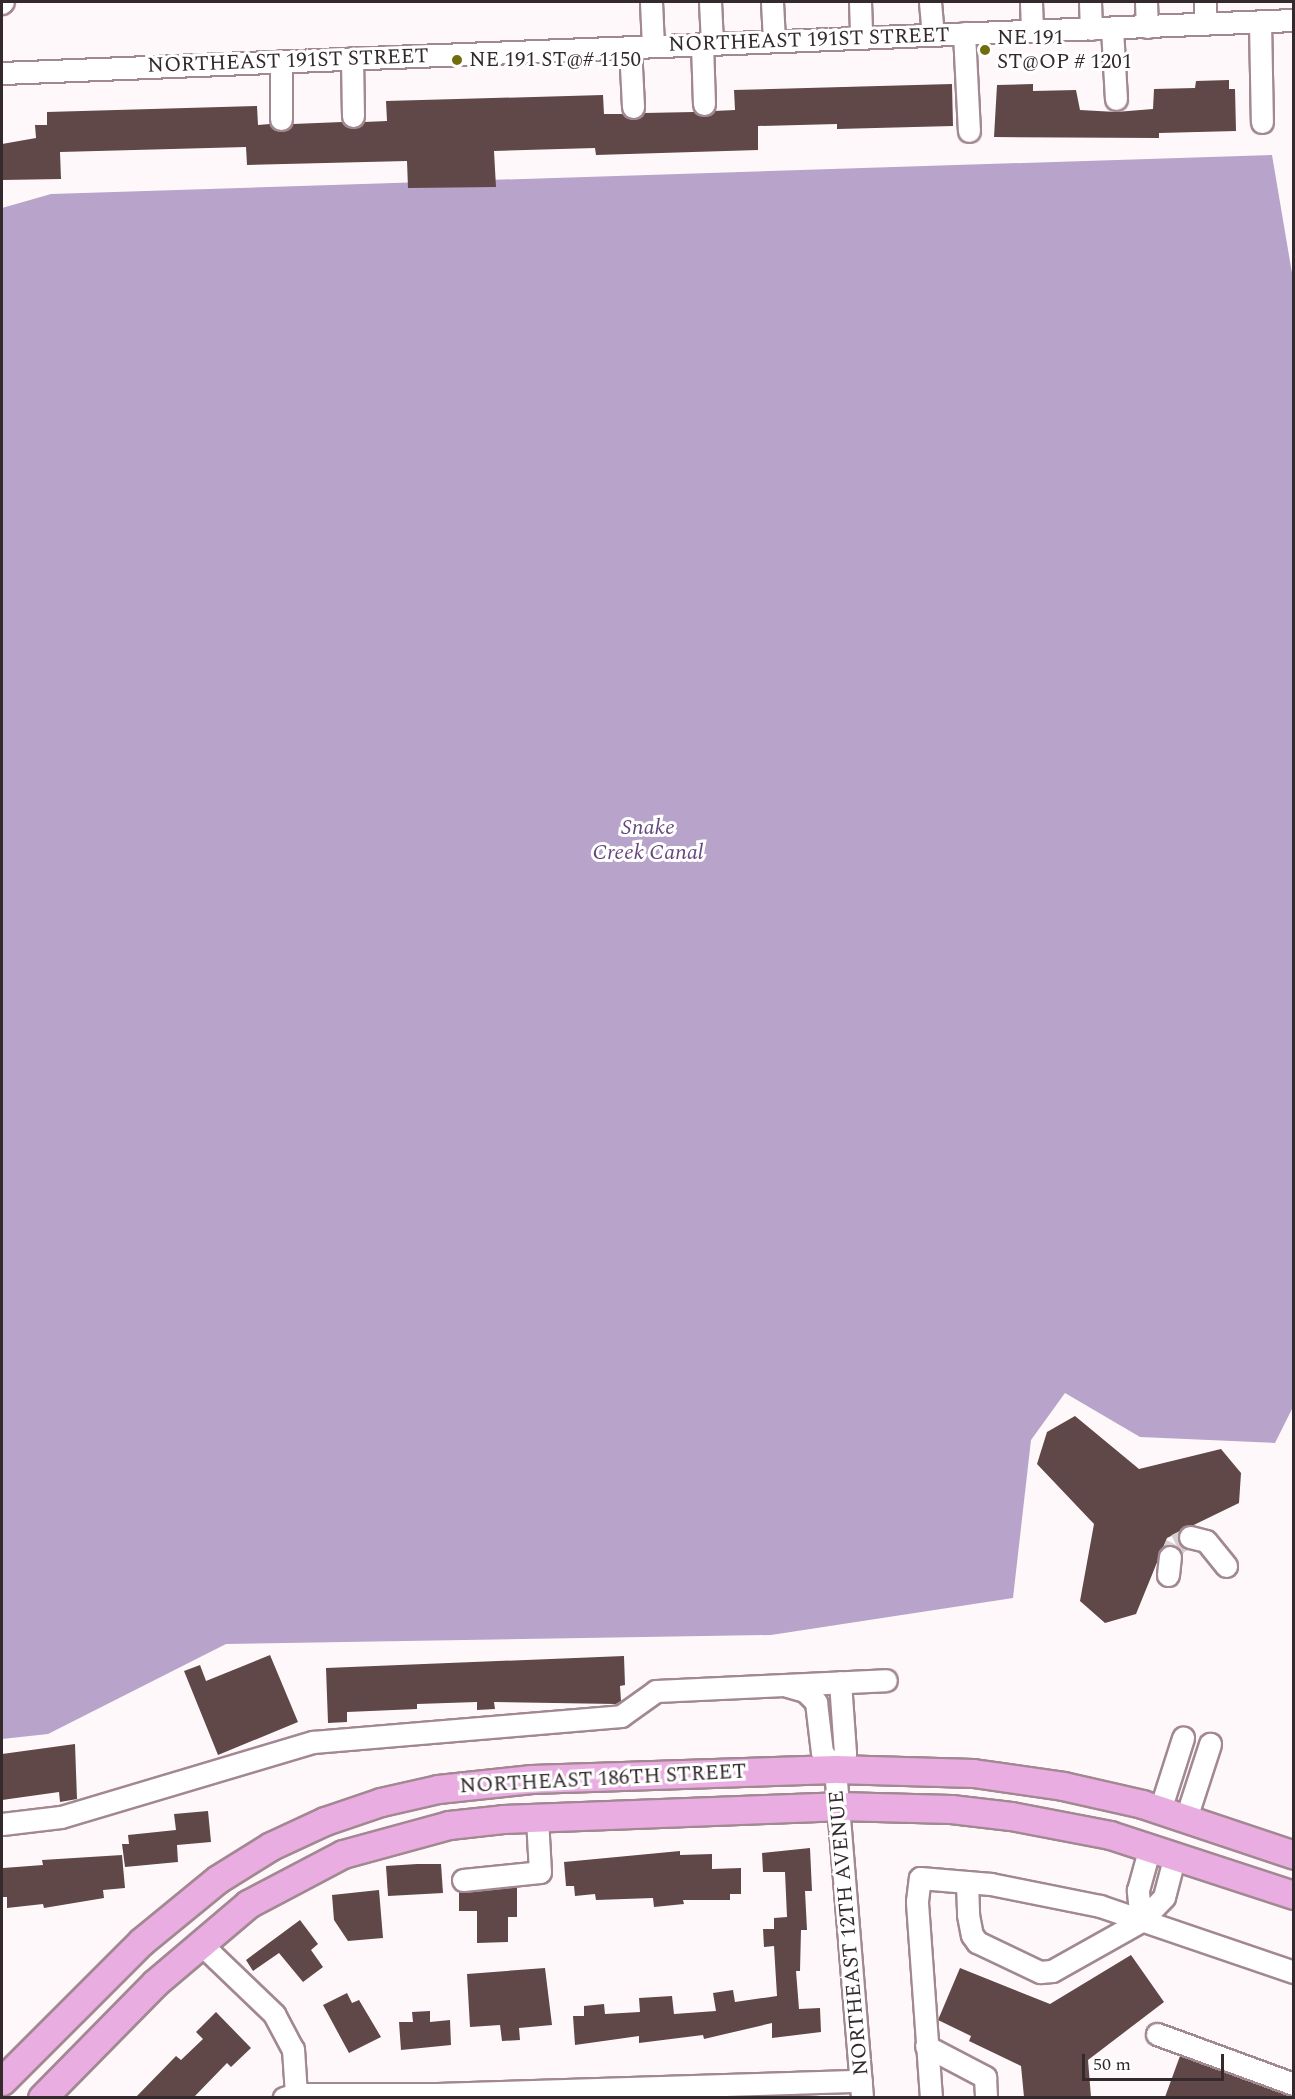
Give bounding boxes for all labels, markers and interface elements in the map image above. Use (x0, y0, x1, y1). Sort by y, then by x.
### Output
street label: NORTHEAST 191ST STREET (668, 22, 950, 58)
place label: NE 191 ST@OP # 1201 (997, 25, 1132, 75)
street label: NORTHEAST 191ST STREET (147, 43, 429, 79)
marker: NE 191 ST@OP # 1201 (978, 43, 992, 57)
place label: NE 191 ST@# 1150 (469, 47, 641, 73)
marker: NE 191 ST@# 1150 (450, 53, 464, 67)
water label: Snake Creek Canal (592, 814, 704, 866)
street label: NORTHEAST 186TH STREET (459, 1759, 747, 1799)
street label: NORTHEAST 12TH AVENUE (824, 1789, 874, 2077)
scale bar (1085, 2042, 1228, 2080)
text: 50 m (1093, 2051, 1131, 2078)

